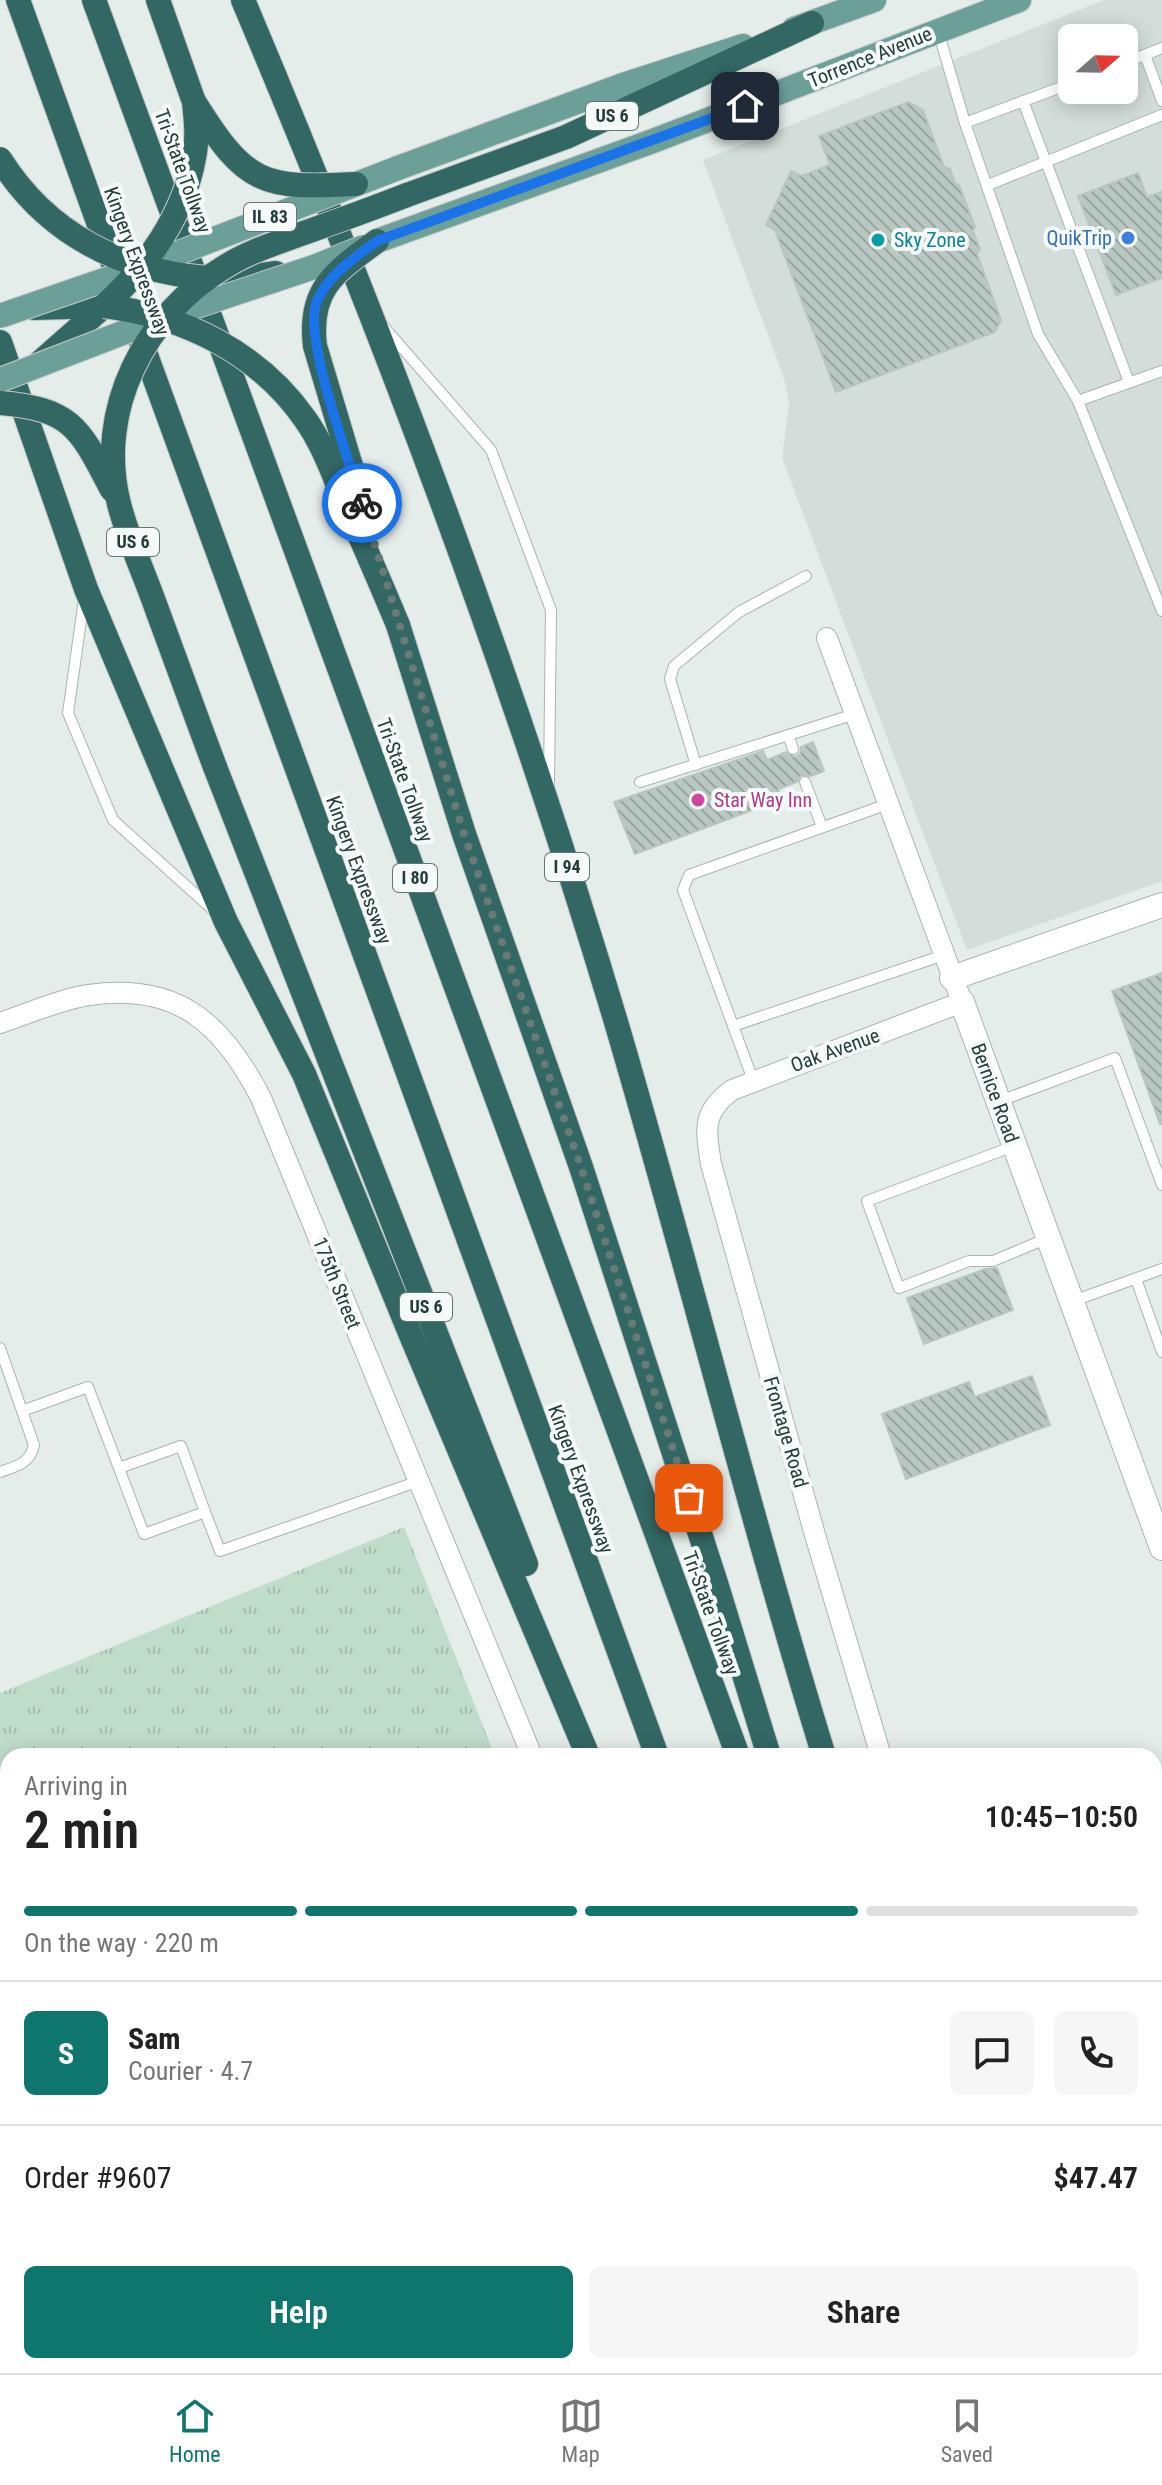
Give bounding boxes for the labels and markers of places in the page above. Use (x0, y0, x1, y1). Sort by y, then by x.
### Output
pin (711, 72, 779, 140)
place label: QuikTrip (1046, 226, 1112, 250)
place label: Sky Zone (894, 228, 966, 252)
marker: QuikTrip (1119, 229, 1137, 247)
marker: Sky Zone (869, 231, 887, 249)
place label: Star Way Inn (714, 788, 812, 812)
marker: Star Way Inn (689, 791, 707, 809)
pin (655, 1464, 723, 1532)

